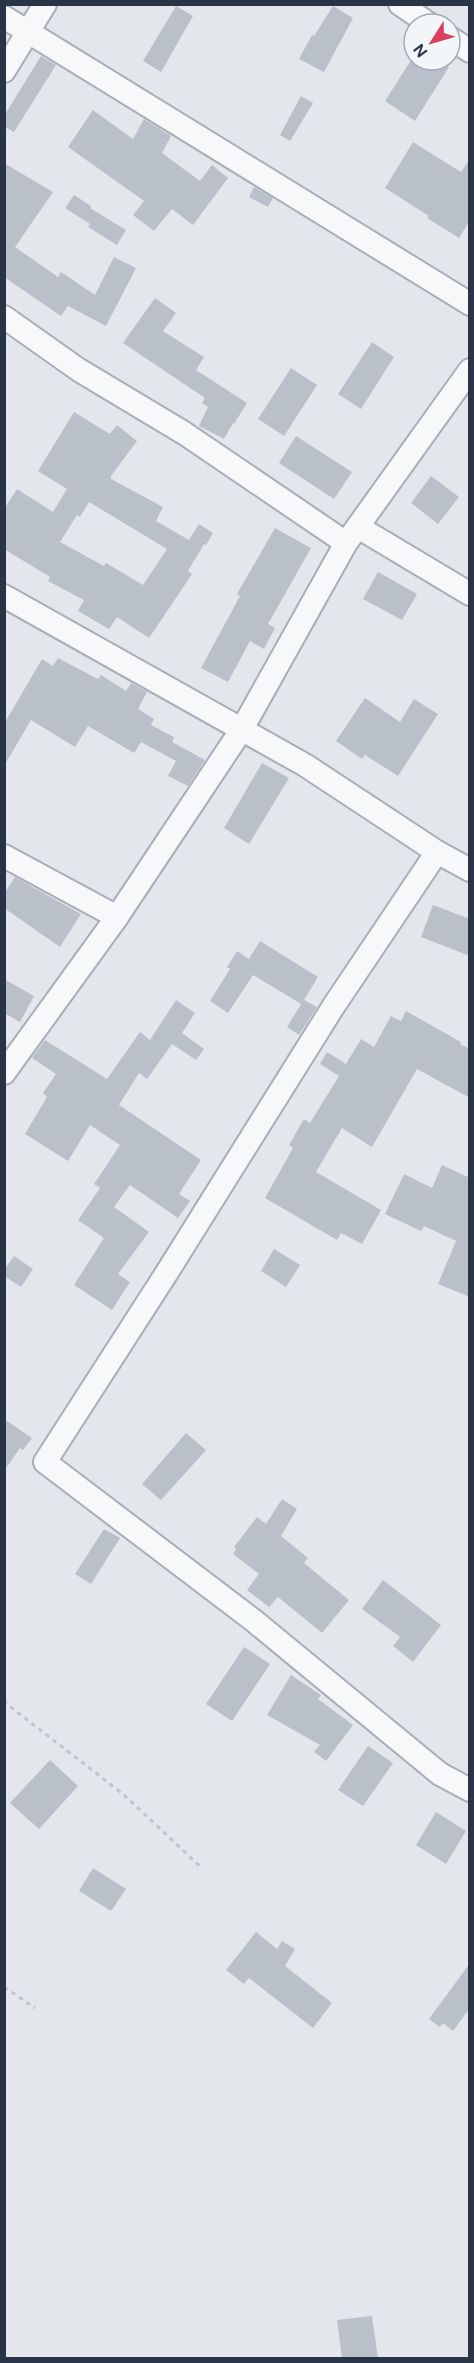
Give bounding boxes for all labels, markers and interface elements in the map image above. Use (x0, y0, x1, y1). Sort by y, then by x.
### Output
north arrow (402, 12, 462, 72)
text: N (409, 40, 432, 62)

